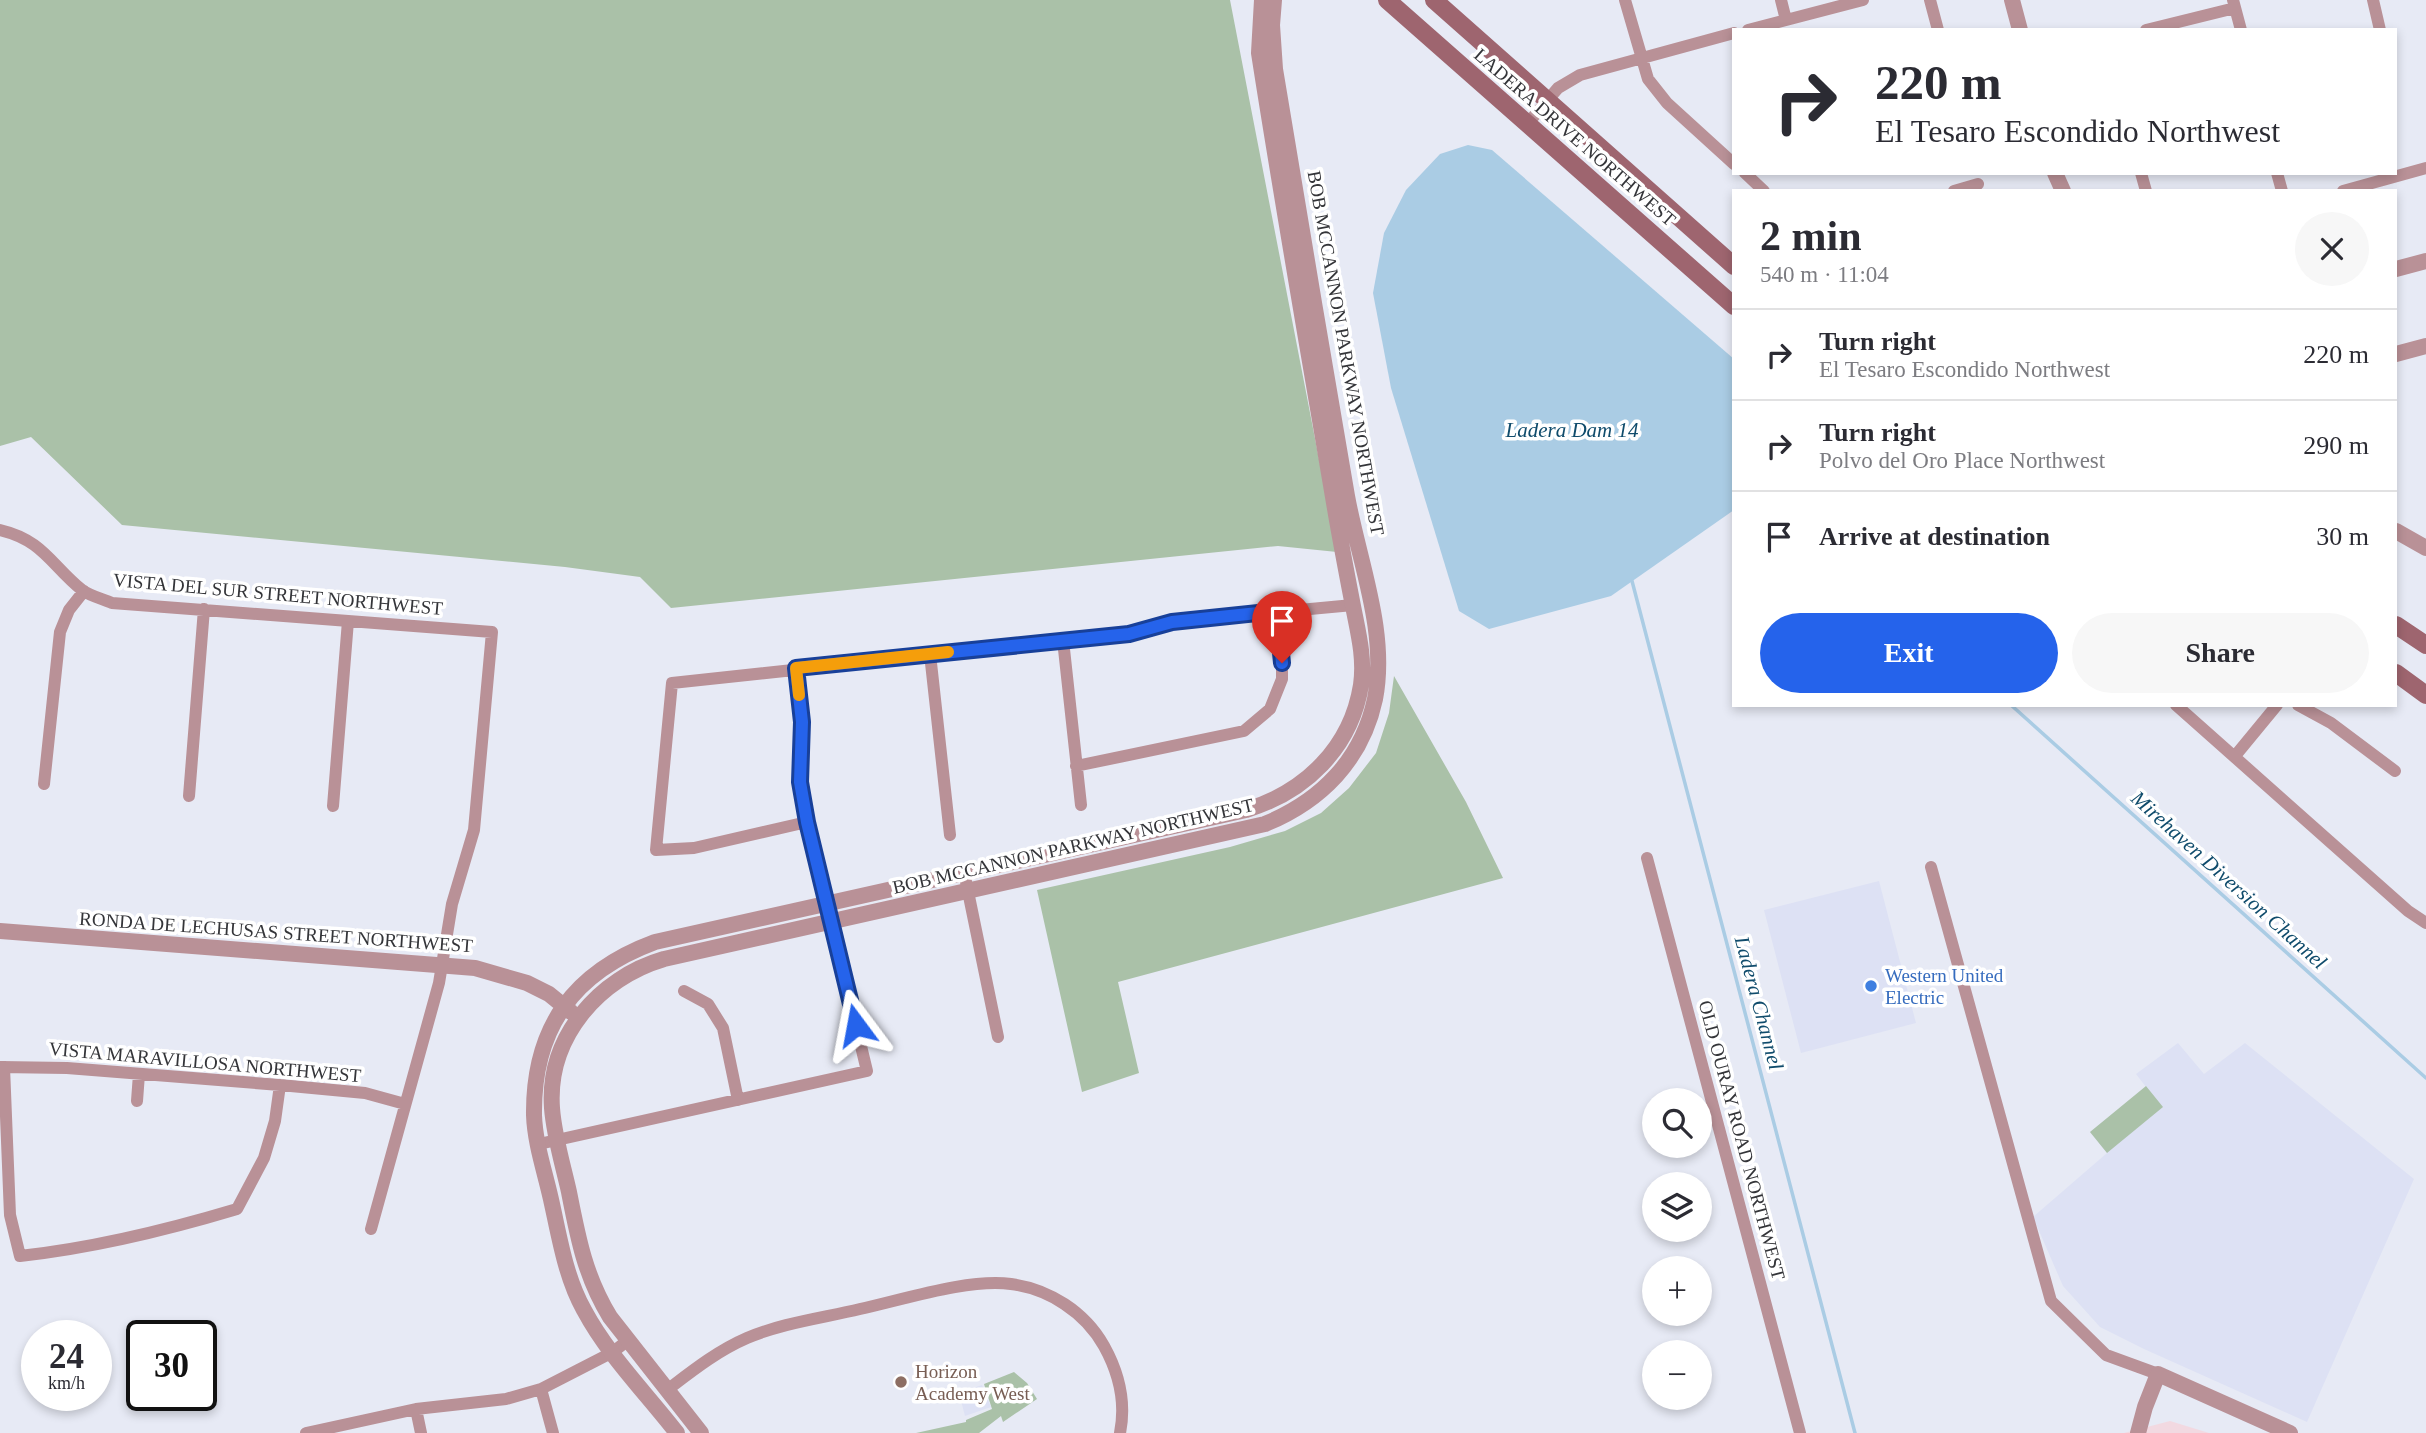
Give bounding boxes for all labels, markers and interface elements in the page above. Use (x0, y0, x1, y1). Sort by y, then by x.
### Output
street label: LADERA DRIVE NORTHWEST (1470, 44, 1680, 230)
text: 220 m (1875, 55, 2002, 110)
icon: right (1760, 56, 1851, 147)
text: El Tesaro Escondido Northwest (1875, 113, 2280, 149)
street label: BOB MCCANNON PARKWAY NORTHWEST (1304, 169, 1389, 537)
button: close (2295, 212, 2369, 286)
text: 2 min (1760, 213, 1862, 259)
text: 540 m · 11:04 (1760, 262, 1889, 287)
text: Turn right (1819, 327, 1936, 356)
icon: right (1760, 336, 1798, 374)
text: 220 m (2303, 340, 2369, 369)
text: El Tesaro Escondido Northwest (1819, 357, 2110, 382)
water label: Ladera Dam 14 (1504, 418, 1639, 442)
text: Turn right (1819, 418, 1936, 447)
icon: right (1760, 427, 1798, 465)
text: 290 m (2303, 431, 2369, 460)
text: Polvo del Oro Place Northwest (1819, 448, 2105, 473)
icon: arrive (1760, 518, 1798, 556)
text: Arrive at destination (1819, 522, 2050, 551)
text: 30 m (2316, 522, 2369, 551)
street label: VISTA DEL SUR STREET NORTHWEST (112, 569, 444, 619)
pin (1252, 591, 1312, 663)
icon: arrive (1263, 602, 1301, 640)
button: Exit (1760, 613, 2058, 693)
button: Share (2072, 613, 2369, 693)
water label: Mirehaven Diversion Channel (2126, 785, 2332, 974)
street label: BOB MCCANNON PARKWAY NORTHWEST (890, 794, 1256, 898)
street label: RONDA DE LECHUSAS STREET NORTHWEST (79, 908, 474, 956)
water label: Ladera Channel (1729, 933, 1788, 1072)
place label: Western United Electric (1885, 965, 2004, 1008)
marker: Western United Electric (1863, 978, 1879, 994)
position arrow (819, 988, 893, 1062)
street label: OLD OURAY ROAD NORTHWEST (1695, 998, 1790, 1282)
street label: VISTA MARAVILLOSA NORTHWEST (48, 1038, 363, 1086)
map controls (1642, 1088, 1712, 1410)
button: search (1642, 1088, 1712, 1158)
button: layers (1642, 1172, 1712, 1242)
button: + (1642, 1256, 1712, 1326)
speed limit sign: 30 (126, 1320, 217, 1411)
text: 24 (49, 1337, 84, 1376)
button: − (1642, 1340, 1712, 1410)
place label: Horizon Academy West (915, 1361, 1030, 1404)
text: km/h (48, 1373, 85, 1393)
marker: Horizon Academy West (893, 1374, 909, 1390)

